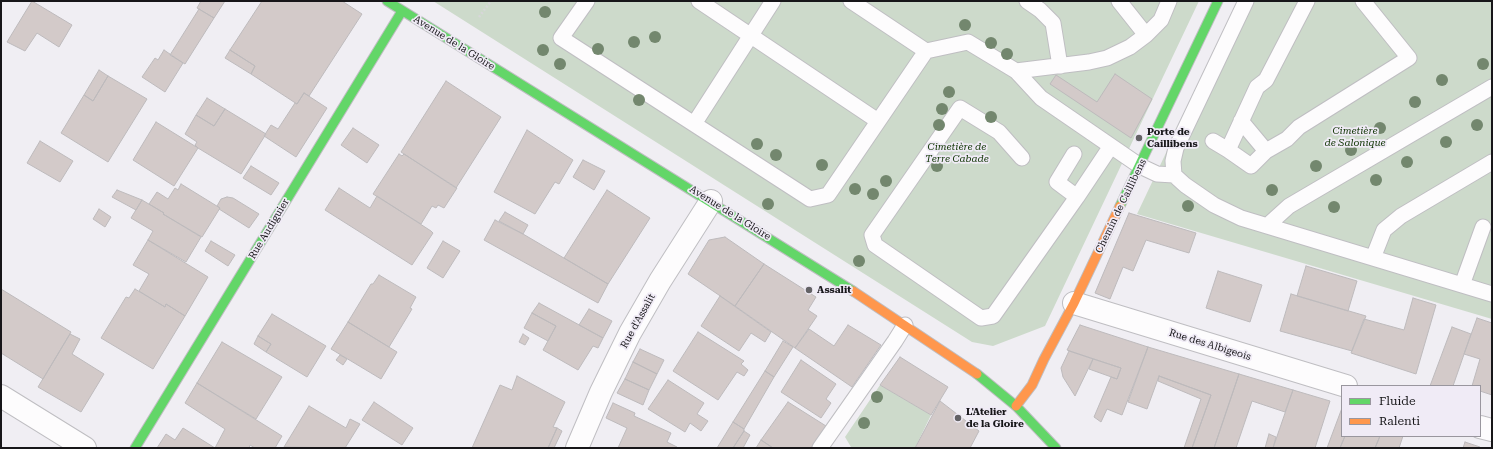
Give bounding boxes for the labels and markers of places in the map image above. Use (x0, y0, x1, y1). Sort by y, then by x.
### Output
place label: Porte de Caillibens (1147, 126, 1198, 150)
marker: Porte de Caillibens (1134, 133, 1144, 143)
place label: Assalit (817, 284, 851, 296)
marker: Assalit (804, 285, 814, 295)
place label: L'Atelier de la Gloire (966, 406, 1024, 430)
marker: L'Atelier de la Gloire (953, 413, 963, 423)

